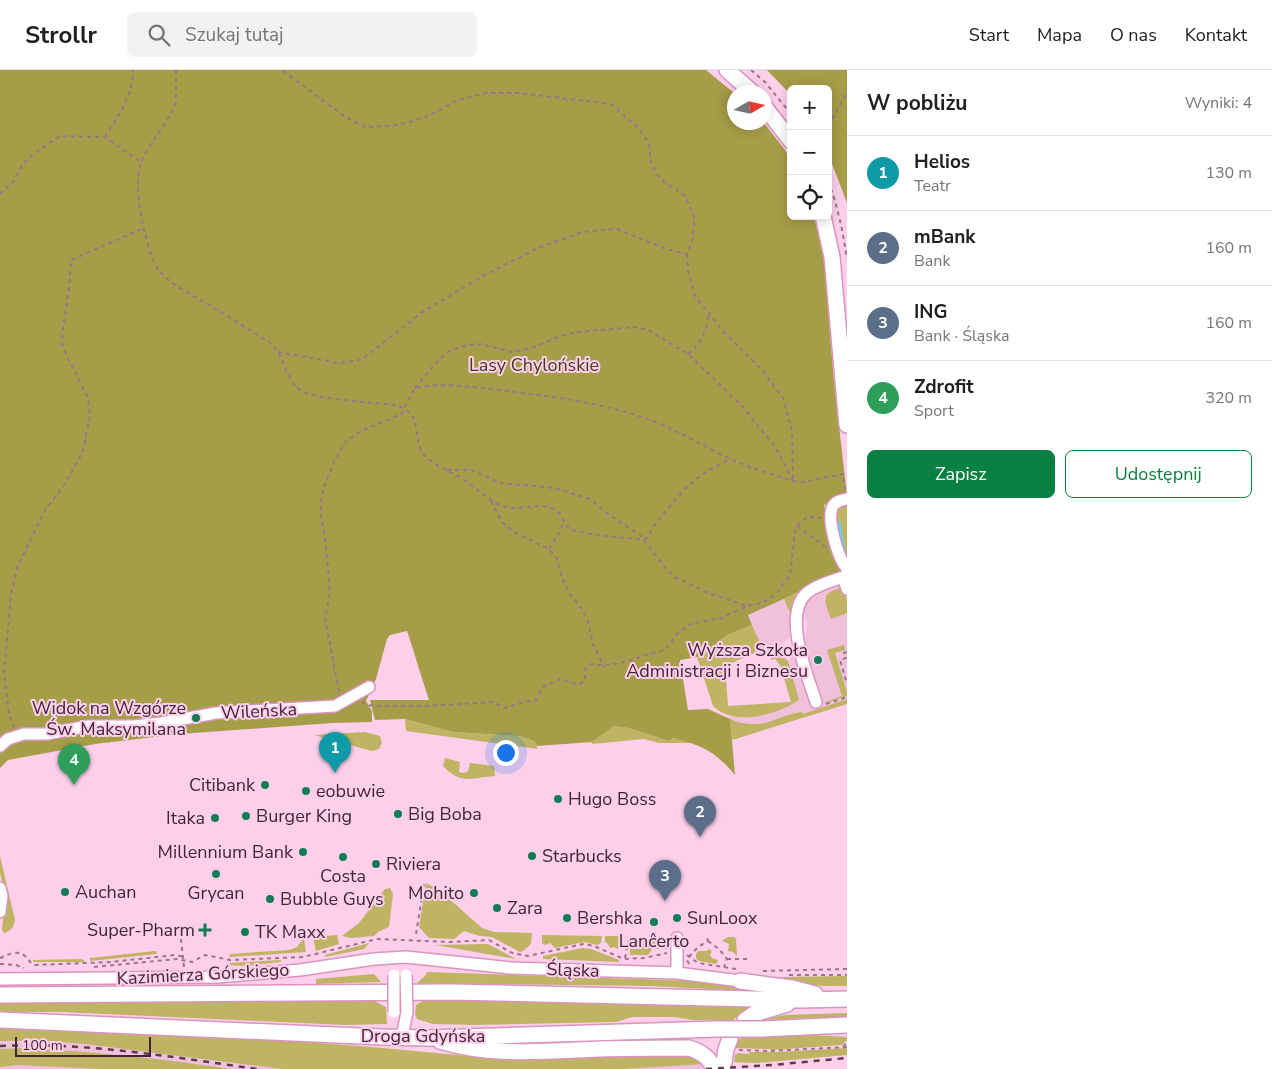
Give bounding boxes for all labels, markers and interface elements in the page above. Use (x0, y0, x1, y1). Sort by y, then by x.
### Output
search box (127, 12, 477, 57)
text: Strollr (25, 19, 97, 51)
icon: search (145, 21, 173, 49)
text: Szukaj tutaj (185, 22, 284, 48)
text: Start (969, 23, 1009, 47)
text: Mapa (1037, 23, 1082, 47)
text: O nas (1110, 23, 1157, 47)
text: Kontakt (1185, 23, 1247, 47)
north arrow (727, 85, 772, 130)
map controls (787, 85, 832, 220)
button: + (787, 85, 832, 130)
text: W pobliżu (867, 89, 968, 117)
text: Wyniki: 4 (1185, 92, 1252, 114)
button: − (787, 130, 832, 175)
text: Helios (914, 149, 970, 175)
text: 1 (878, 162, 888, 184)
text: 130 m (1205, 162, 1252, 184)
button: locate (787, 175, 832, 220)
text: Teatr (914, 175, 951, 197)
text: mBank (914, 224, 975, 250)
text: 2 (878, 237, 888, 259)
text: 160 m (1205, 237, 1252, 259)
text: Bank (914, 250, 950, 272)
text: ING (914, 299, 948, 325)
text: 3 (878, 312, 888, 334)
text: 160 m (1205, 312, 1252, 334)
text: Bank · Śląska (914, 325, 1009, 347)
park label: Lasy Chylońskie (469, 353, 599, 377)
text: Zdrofit (914, 374, 974, 400)
text: 4 (878, 387, 888, 409)
text: 320 m (1205, 387, 1252, 409)
text: Sport (914, 400, 954, 422)
button: Zapisz (867, 450, 1055, 498)
button: Udostępnij (1065, 450, 1252, 498)
place label: Wyższa Szkoła Administracji i Biznesu (626, 638, 808, 683)
marker: Wyższa Szkoła Administracji i Biznesu (812, 654, 824, 666)
place label: Widok na Wzgórze Św. Maksymilana (32, 696, 186, 741)
street label: Wileńska (220, 697, 298, 725)
marker: Widok na Wzgórze Św. Maksymilana (190, 712, 202, 724)
pin: 1 (319, 732, 351, 773)
your location (493, 740, 519, 766)
pin: 4 (58, 744, 90, 785)
place label: Citibank (189, 773, 256, 797)
marker: Citibank (259, 779, 271, 791)
place label: eobuwie (316, 779, 385, 803)
marker: eobuwie (300, 785, 312, 797)
place label: Hugo Boss (568, 787, 656, 811)
marker: Hugo Boss (552, 793, 564, 805)
pin: 2 (684, 796, 716, 837)
place label: Big Boba (408, 802, 482, 826)
place label: Burger King (256, 804, 352, 828)
place label: Itaka (166, 806, 205, 830)
marker: Big Boba (392, 808, 404, 820)
marker: Burger King (240, 810, 252, 822)
marker: Itaka (209, 812, 221, 824)
place label: Millennium Bank (158, 840, 294, 864)
place label: Starbucks (542, 844, 622, 868)
marker: Millennium Bank (297, 846, 309, 858)
marker: Starbucks (526, 850, 538, 862)
marker: Costa (337, 851, 349, 863)
place label: Riviera (386, 852, 441, 876)
marker: Riviera (370, 858, 382, 870)
pin: 3 (649, 860, 681, 901)
place label: Costa (320, 864, 366, 888)
marker: Grycan (210, 868, 222, 880)
place label: Auchan (75, 880, 137, 904)
place label: Grycan (187, 881, 245, 905)
place label: Mohito (408, 881, 464, 905)
marker: Auchan (59, 886, 71, 898)
place label: Bubble Guys (280, 887, 384, 911)
marker: Mohito (468, 887, 480, 899)
marker: Bubble Guys (264, 893, 276, 905)
place label: Zara (507, 896, 543, 920)
marker: Zara (491, 902, 503, 914)
place label: Bershka (577, 906, 642, 930)
place label: SunLoox (687, 906, 758, 930)
marker: Bershka (561, 912, 573, 924)
marker: SunLoox (671, 912, 683, 924)
marker: Lanĉerto (648, 916, 660, 928)
place label: Super-Pharm (87, 918, 195, 942)
place label: TK Maxx (255, 920, 326, 944)
marker: Super-Pharm (199, 924, 211, 936)
marker: TK Maxx (239, 926, 251, 938)
place label: Lanĉerto (619, 929, 689, 953)
street label: Kazimierza Górskiego (116, 957, 290, 991)
street label: Śląska (546, 957, 600, 983)
street label: Droga Gdyńska (361, 1024, 485, 1048)
scale bar (15, 1034, 151, 1057)
text: 100 m (22, 1036, 63, 1055)

